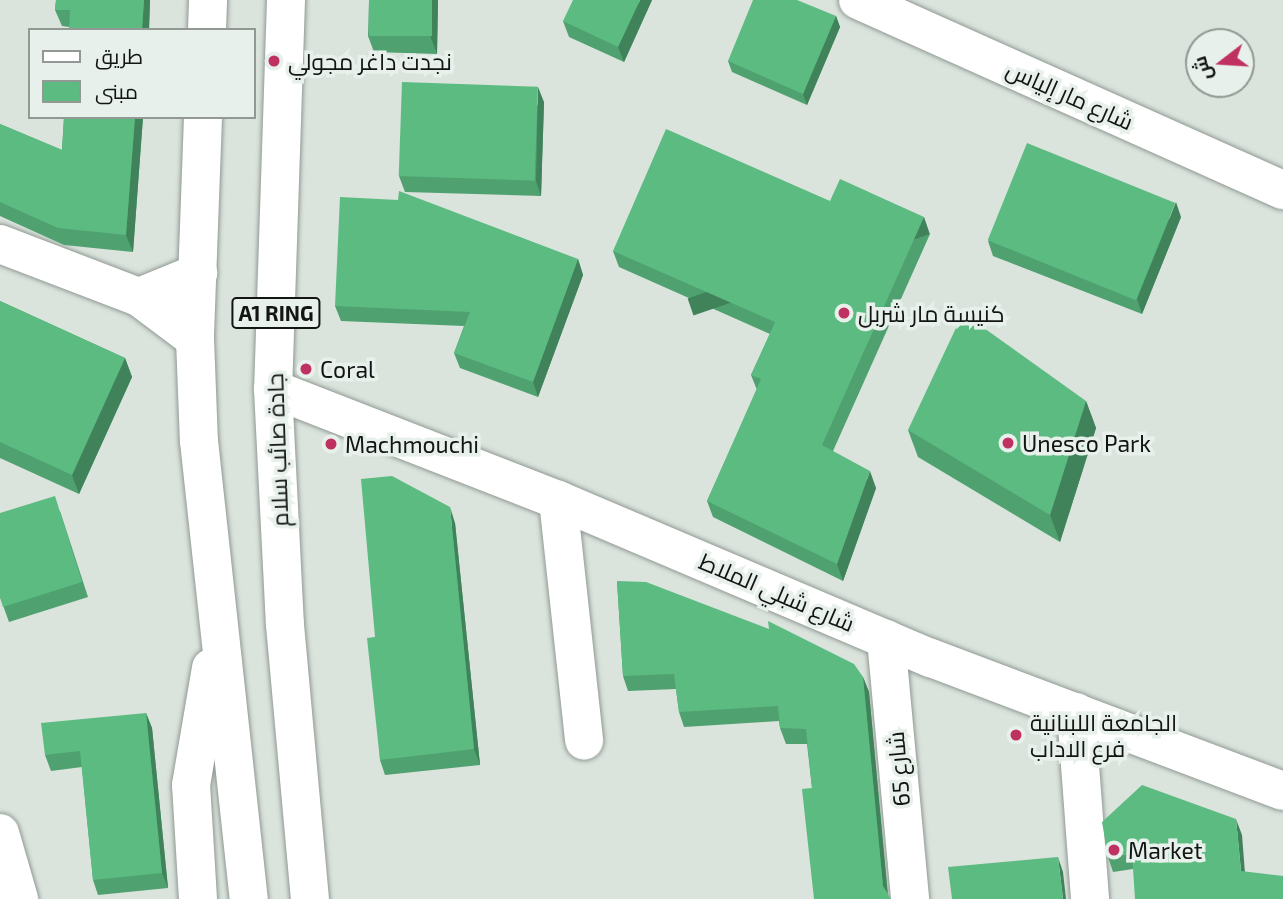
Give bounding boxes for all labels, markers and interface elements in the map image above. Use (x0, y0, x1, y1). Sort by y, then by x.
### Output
legend (28, 28, 256, 119)
north arrow (1185, 28, 1255, 98)
text: طريق (95, 43, 143, 68)
place label: نجدت داغر مجولي (288, 47, 452, 75)
marker: نجدت داغر مجولي (266, 53, 282, 69)
text: ش (1187, 54, 1216, 84)
street label: شارع مار إلياس (1002, 55, 1138, 135)
text: مبنى (95, 78, 138, 103)
road number: A1 RING (230, 296, 322, 330)
place label: كنيسة مار شربل (858, 299, 1005, 327)
marker: كنيسة مار شربل (836, 305, 852, 321)
place label: Coral (320, 355, 375, 383)
marker: Coral (298, 361, 314, 377)
street label: جادة صائب سلام (261, 373, 293, 527)
place label: Unesco Park (1022, 429, 1151, 457)
place label: Machmouchi (345, 430, 479, 458)
marker: Unesco Park (1000, 435, 1016, 451)
marker: Machmouchi (323, 436, 339, 452)
street label: شارع شبلي الملاط (695, 547, 859, 637)
place label: الجامعة اللبنانية فرع الاداب (1030, 708, 1177, 762)
marker: الجامعة اللبنانية فرع الاداب (1008, 727, 1024, 743)
street label: شارع 65 (881, 730, 915, 808)
place label: Market (1128, 836, 1202, 864)
marker: Market (1106, 842, 1122, 858)

